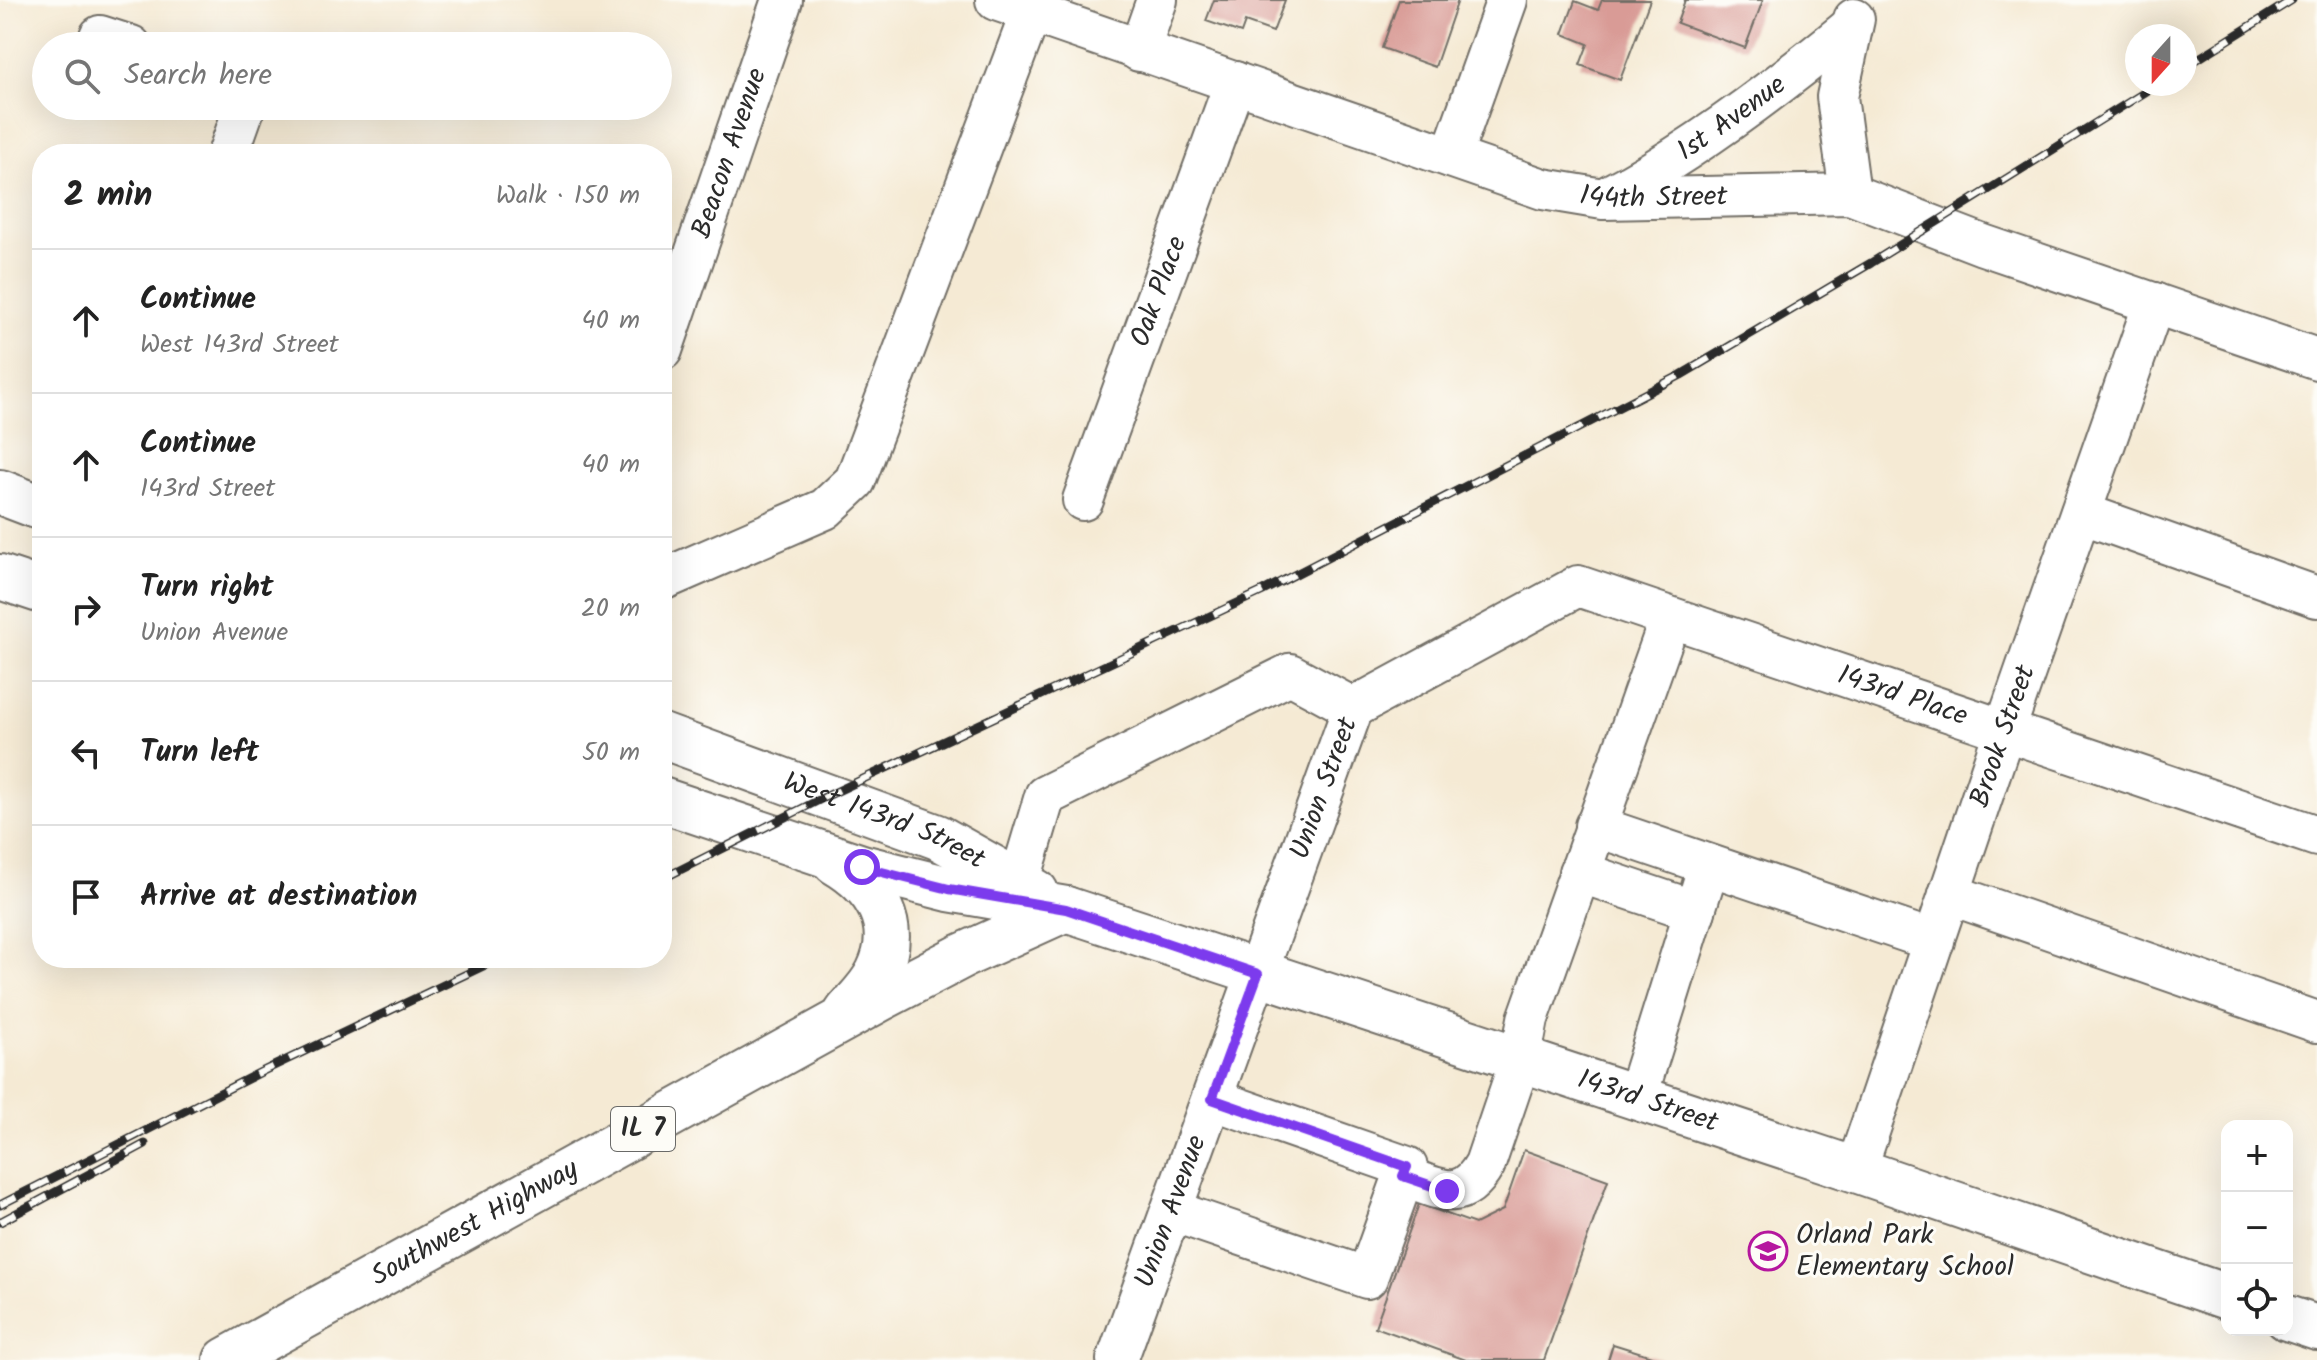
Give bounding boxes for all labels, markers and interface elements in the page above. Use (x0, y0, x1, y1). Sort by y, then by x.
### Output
north arrow (2125, 24, 2197, 96)
search box (32, 32, 672, 120)
text: Search here (124, 52, 272, 100)
icon: search (60, 54, 104, 98)
street label: Beacon Avenue (679, 62, 780, 244)
street label: 1st Avenue (1668, 63, 1796, 173)
text: 2 min (64, 169, 152, 223)
street label: 144th Street (1576, 173, 1729, 221)
text: Walk · 150 m (496, 175, 640, 217)
street label: Oak Place (1118, 229, 1200, 353)
text: Continue (140, 276, 256, 324)
icon: ahead (64, 299, 108, 343)
text: 40 m (582, 300, 640, 342)
text: West 143rd Street (140, 324, 339, 366)
text: Continue (140, 420, 256, 468)
icon: ahead (64, 443, 108, 487)
text: 40 m (582, 444, 640, 486)
text: 143rd Street (140, 468, 275, 510)
text: Turn right (140, 564, 273, 612)
icon: right (64, 587, 108, 631)
text: 20 m (581, 588, 640, 630)
text: Union Avenue (140, 612, 288, 654)
street label: 143rd Place (1831, 653, 1974, 739)
street label: Brook Street (1958, 658, 2049, 813)
street label: Union Street (1278, 710, 1371, 866)
text: Turn left (140, 729, 259, 777)
icon: left (64, 731, 108, 775)
text: 50 m (582, 732, 640, 774)
street label: West 143rd Street (777, 760, 995, 882)
route start (844, 849, 880, 885)
text: Arrive at destination (140, 873, 417, 921)
icon: arrive (64, 875, 108, 919)
street label: 143rd Street (1571, 1057, 1725, 1146)
road number: IL 7 (611, 1107, 675, 1151)
map controls (2221, 1120, 2293, 1336)
button: + (2221, 1120, 2293, 1192)
street label: Union Avenue (1122, 1128, 1219, 1294)
street label: Southwest Highway (363, 1147, 588, 1298)
route end (1429, 1173, 1465, 1209)
button: − (2221, 1192, 2293, 1264)
place label: Orland Park Elementary School (1796, 1213, 2014, 1290)
school or university icon: Orland Park Elementary School (1747, 1230, 1789, 1272)
button: locate (2221, 1264, 2293, 1336)

